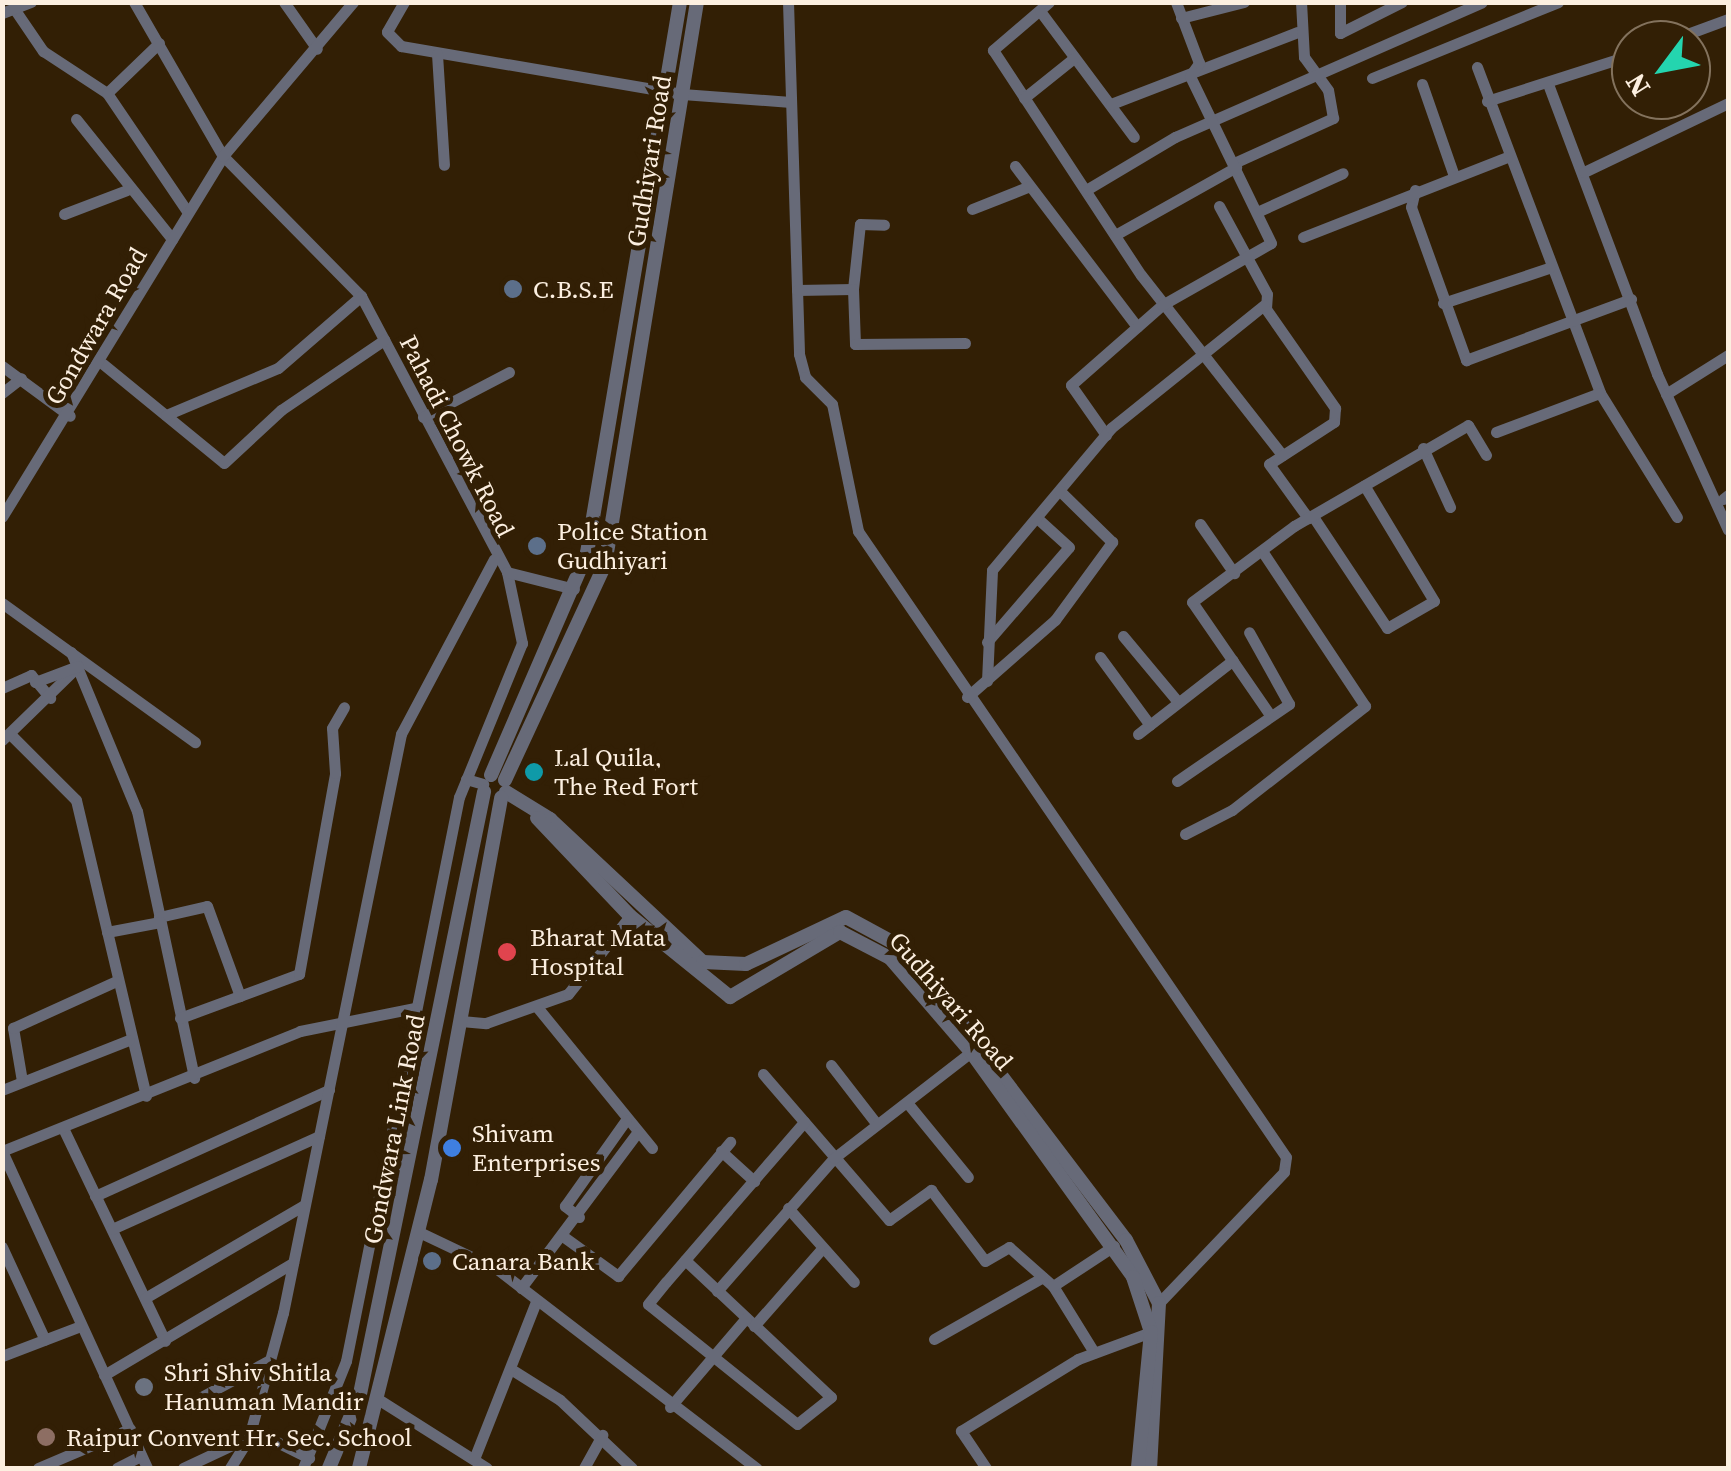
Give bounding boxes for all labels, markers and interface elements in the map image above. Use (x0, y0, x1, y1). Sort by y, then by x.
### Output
north arrow (1611, 20, 1711, 120)
text: N (1616, 66, 1659, 104)
street label: Gudhiyari Road (621, 73, 677, 249)
street label: Gondwara Road (39, 242, 153, 410)
place label: C.B.S.E (533, 274, 614, 304)
marker: C.B.S.E (502, 278, 524, 300)
street label: Pahadi Chowk Road (393, 330, 521, 542)
place label: Police Station Gudhiyari (557, 517, 708, 576)
marker: Police Station Gudhiyari (526, 535, 548, 557)
place label: Lal Quila, The Red Fort (554, 743, 698, 802)
marker: Lal Quila, The Red Fort (523, 761, 545, 783)
place label: Bharat Mata Hospital (530, 923, 666, 982)
street label: Gudhiyari Road (883, 926, 1019, 1076)
marker: Bharat Mata Hospital (494, 939, 520, 965)
street label: Gondwara Link Road (357, 1011, 431, 1247)
place label: Shivam Enterprises (472, 1119, 601, 1178)
marker: Shivam Enterprises (441, 1137, 463, 1159)
place label: Canara Bank (452, 1246, 594, 1276)
marker: Canara Bank (421, 1250, 443, 1272)
place label: Shri Shiv Shitla Hanuman Mandir (164, 1358, 363, 1417)
marker: Shri Shiv Shitla Hanuman Mandir (133, 1376, 155, 1398)
place label: Raipur Convent Hr. Sec. School (66, 1422, 412, 1452)
marker: Raipur Convent Hr. Sec. School (35, 1426, 57, 1448)

